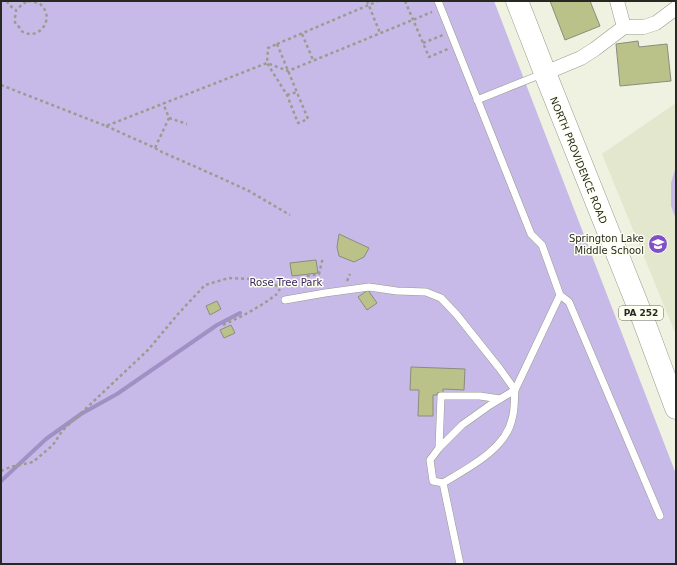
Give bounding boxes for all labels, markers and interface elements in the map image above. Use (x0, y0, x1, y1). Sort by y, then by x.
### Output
street label: NORTH PROVIDENCE ROAD (548, 95, 609, 226)
place label: Springton Lake Middle School (569, 233, 644, 256)
school or university icon: Springton Lake Middle School (647, 233, 669, 255)
park label: Rose Tree Park (250, 277, 323, 288)
road number: PA 252 (619, 306, 663, 320)

